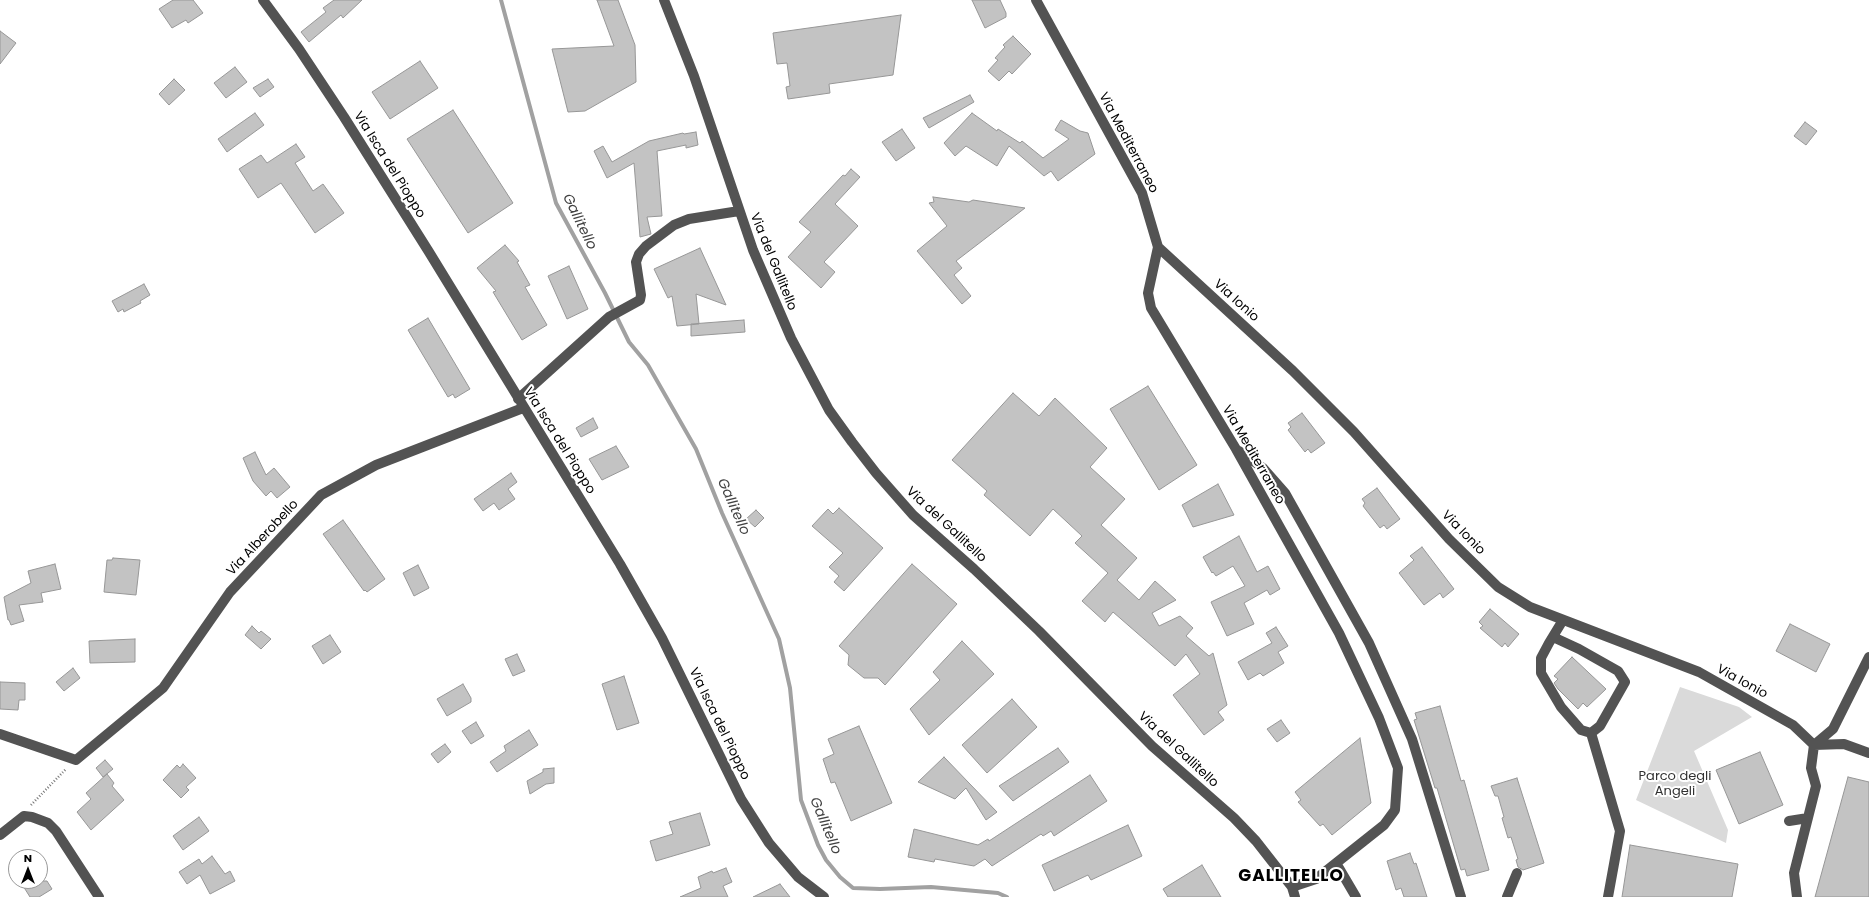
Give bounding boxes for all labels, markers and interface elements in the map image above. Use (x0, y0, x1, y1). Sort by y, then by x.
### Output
street label: Via Mediterraneo (1095, 90, 1161, 196)
street label: Via Isca del Pioppo (350, 109, 428, 221)
water label: Gallitello (558, 191, 600, 253)
street label: Via del Gallitello (746, 211, 800, 313)
street label: Via Ionio (1210, 277, 1262, 325)
street label: Via Isca del Pioppo (520, 385, 598, 497)
street label: Via Mediterraneo (1218, 403, 1288, 507)
water label: Gallitello (713, 476, 753, 538)
street label: Via del Gallitello (903, 484, 989, 566)
street label: Via Alberobello (224, 497, 302, 579)
street label: Via Ionio (1438, 508, 1488, 558)
street label: Via Ionio (1714, 662, 1770, 702)
street label: Via Isca del Pioppo (685, 665, 753, 783)
street label: Via del Gallitello (1135, 709, 1221, 791)
park label: Parco degli Angeli (1639, 769, 1711, 800)
water label: Gallitello (805, 795, 845, 857)
north arrow (8, 849, 48, 889)
text: N (24, 850, 32, 866)
district label: GALLITELLO (1238, 867, 1344, 887)

